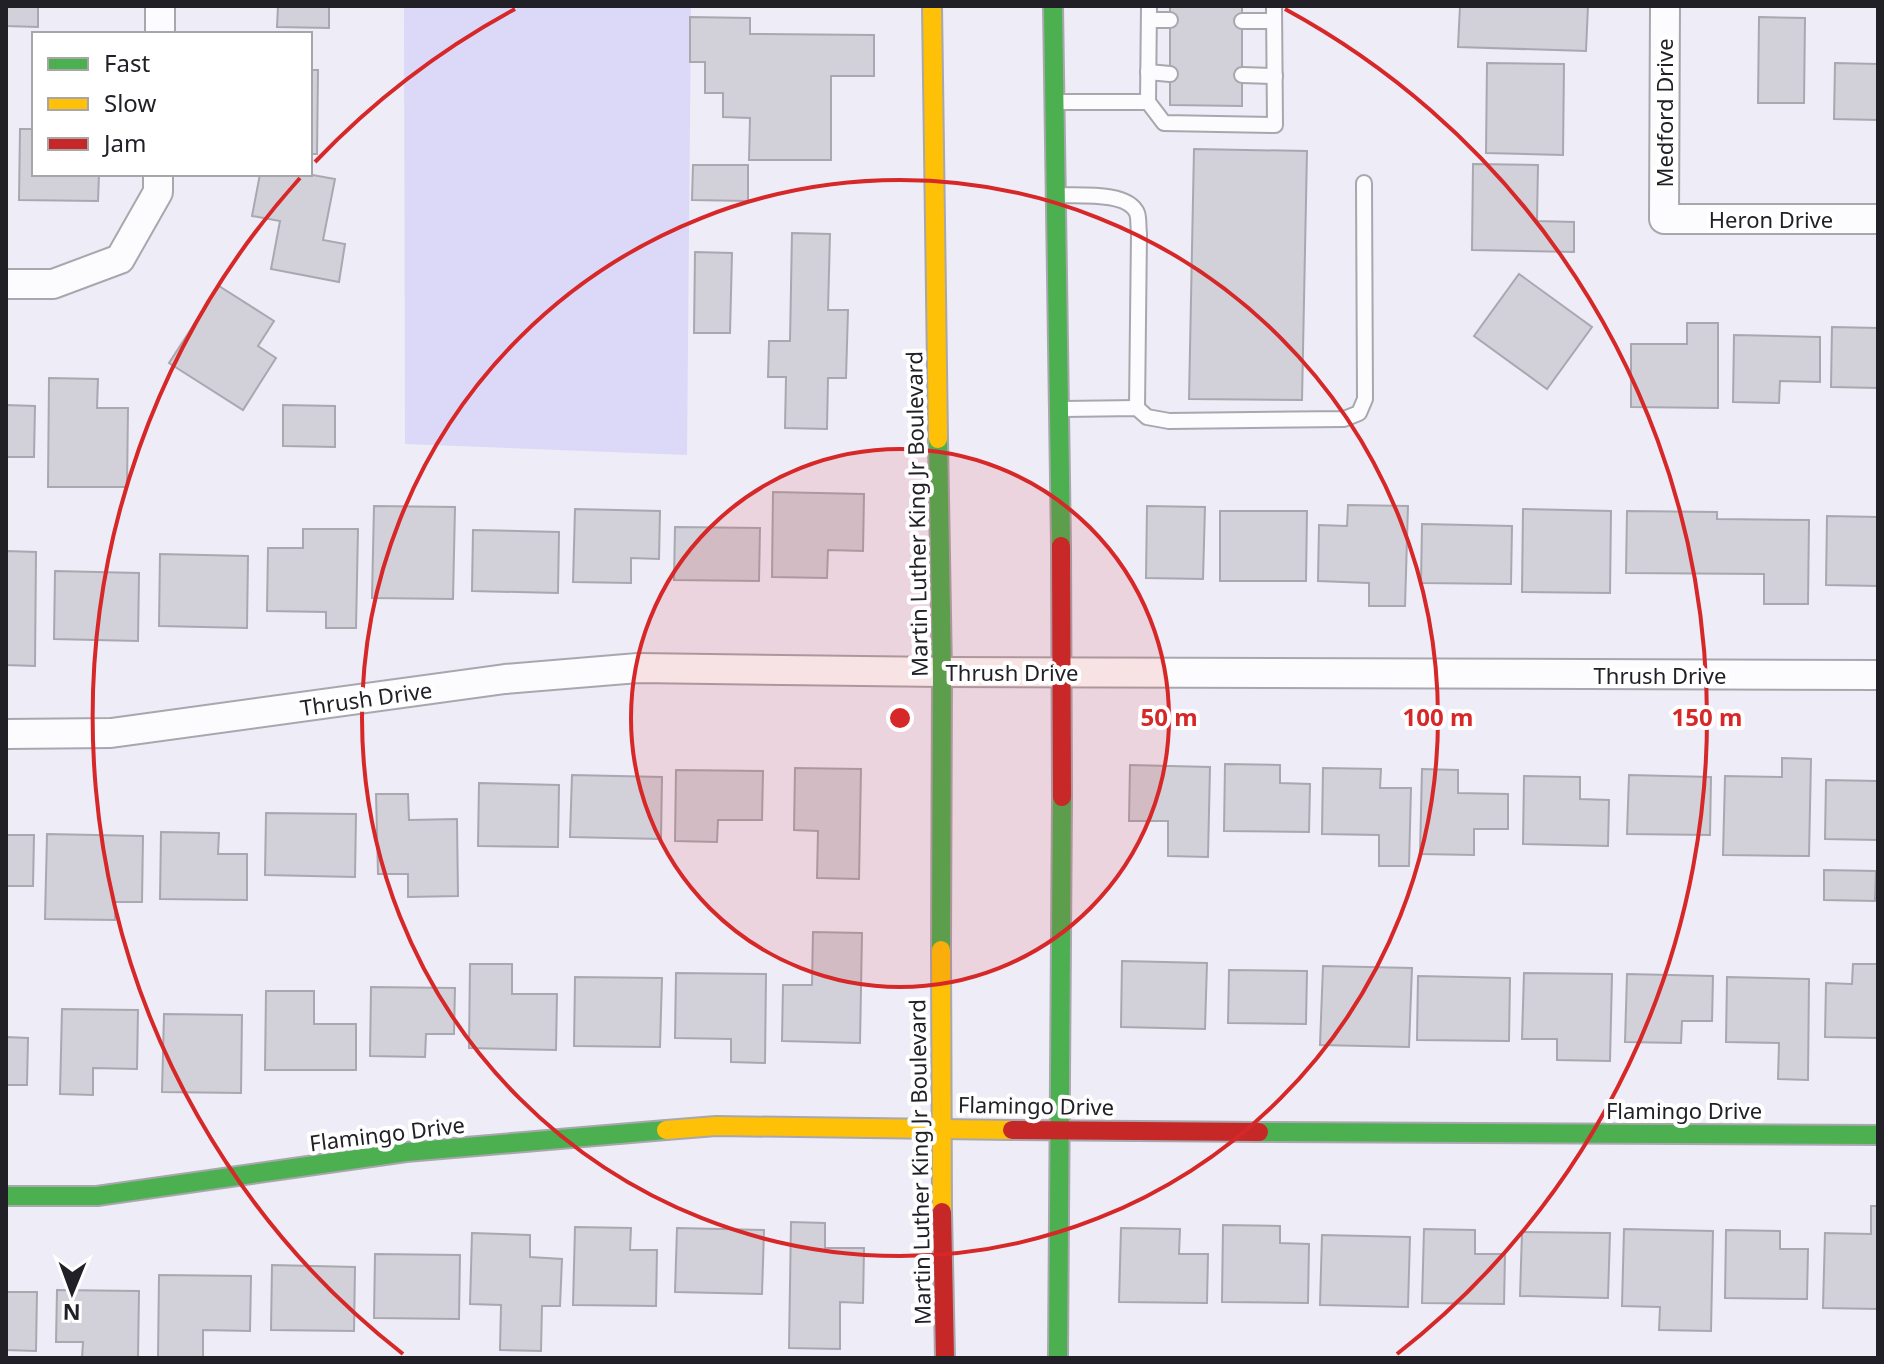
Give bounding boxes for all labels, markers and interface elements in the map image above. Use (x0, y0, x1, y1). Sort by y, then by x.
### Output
legend (32, 32, 312, 176)
street label: Medford Drive (1649, 38, 1679, 188)
text: Fast (104, 46, 150, 79)
text: Slow (104, 86, 156, 119)
text: Jam (102, 126, 146, 159)
street label: Heron Drive (1709, 204, 1833, 234)
street label: Martin Luther King Jr Boulevard (898, 351, 934, 677)
street label: Thrush Drive (946, 657, 1078, 687)
street label: Thrush Drive (1594, 660, 1726, 690)
street label: Thrush Drive (298, 674, 434, 722)
text: 50 m (1140, 700, 1198, 733)
text: 100 m (1403, 700, 1473, 733)
text: 150 m (1672, 700, 1742, 733)
centre of rings (886, 704, 914, 732)
street label: Martin Luther King Jr Boulevard (901, 999, 937, 1325)
street label: Flamingo Drive (958, 1089, 1114, 1121)
street label: Flamingo Drive (1606, 1095, 1762, 1125)
street label: Flamingo Drive (308, 1109, 466, 1157)
north arrow (32, 1252, 112, 1332)
text: N (62, 1298, 81, 1328)

